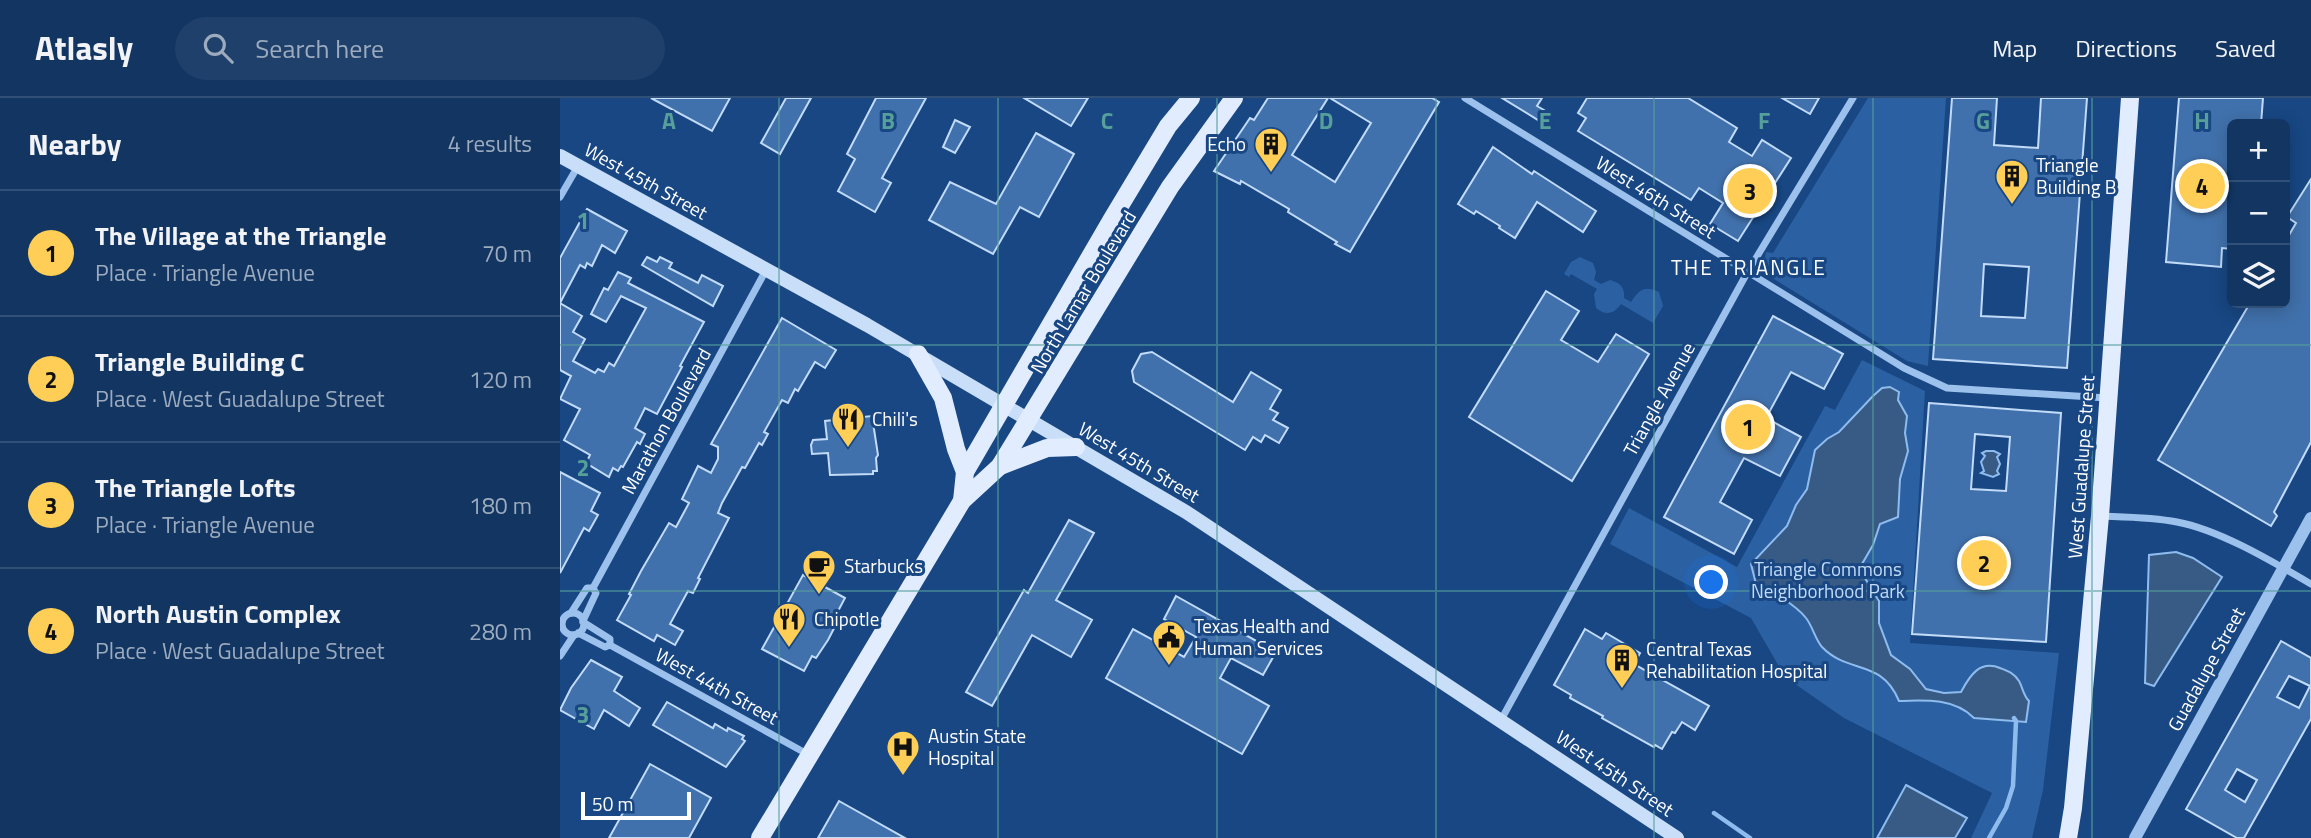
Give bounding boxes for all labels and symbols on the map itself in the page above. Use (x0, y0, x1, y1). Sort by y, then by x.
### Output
text: A (662, 103, 676, 138)
text: B (881, 103, 895, 138)
text: C (1101, 103, 1113, 138)
text: D (1319, 103, 1333, 138)
text: E (1539, 103, 1551, 138)
text: F (1758, 103, 1770, 138)
text: G (1976, 103, 1990, 138)
text: H (2194, 103, 2210, 138)
building icon: Echo (1252, 125, 1290, 174)
place label: Echo (1207, 129, 1246, 158)
street label: West 45th Street (579, 135, 713, 227)
street label: West 46th Street (1590, 148, 1722, 245)
place label: Triangle Building B (2036, 150, 2116, 201)
building icon: Triangle Building B (1993, 157, 2031, 206)
pin: 4 (2179, 160, 2225, 212)
pin: 3 (1727, 165, 1773, 217)
text: 1 (577, 203, 589, 238)
street label: North Lamar Boulevard (1022, 205, 1143, 379)
district label: THE TRIANGLE (1671, 251, 1827, 283)
street label: Triangle Avenue (1615, 337, 1702, 461)
street label: Marathon Boulevard (613, 342, 718, 499)
street label: West Guadalupe Street (2060, 374, 2101, 560)
restaurant icon: Chili's (829, 400, 867, 449)
pin: 1 (1725, 401, 1771, 453)
place label: Chili's (872, 404, 918, 433)
street label: West 45th Street (1073, 414, 1206, 509)
text: 2 (577, 450, 589, 485)
pin: 2 (1961, 537, 2007, 589)
cafe icon: Starbucks (800, 547, 838, 596)
place label: Starbucks (844, 551, 923, 580)
park label: Triangle Commons Neighborhood Park (1751, 554, 1905, 605)
your location (1694, 565, 1728, 599)
restaurant icon: Chipotle (770, 600, 808, 649)
street label: Guadalupe Street (2159, 601, 2252, 736)
place label: Chipotle (814, 604, 879, 633)
place label: Texas Health and Human Services (1194, 611, 1330, 662)
public building icon: Texas Health and Human Services (1150, 618, 1188, 667)
place label: Central Texas Rehabilitation Hospital (1646, 634, 1827, 685)
street label: West 44th Street (650, 640, 784, 732)
building icon: Central Texas Rehabilitation Hospital (1603, 641, 1641, 690)
text: 3 (577, 697, 589, 732)
place label: Austin State Hospital (928, 721, 1026, 772)
street label: West 45th Street (1550, 722, 1680, 823)
hospital icon: Austin State Hospital (884, 728, 922, 777)
scale bar (581, 789, 691, 821)

